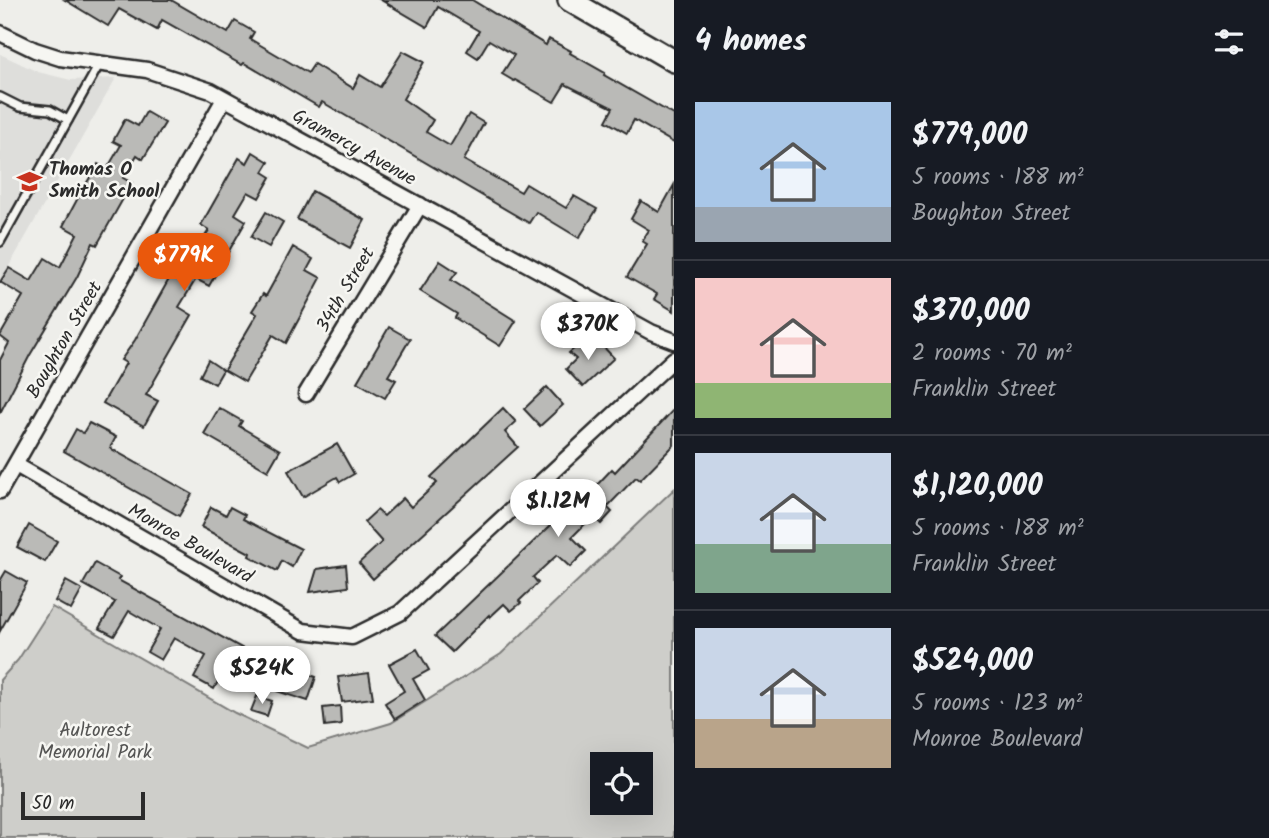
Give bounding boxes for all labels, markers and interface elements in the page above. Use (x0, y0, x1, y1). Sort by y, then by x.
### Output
text: 4 homes (695, 18, 807, 66)
icon: filters (1210, 23, 1248, 61)
street label: Gramercy Avenue (287, 102, 422, 195)
text: $779,000 (912, 112, 1027, 160)
icon: home (751, 130, 835, 214)
place label: Thomas O Smith School (49, 155, 160, 207)
text: 5 rooms · 188 m² (912, 160, 1084, 196)
school or university icon: Thomas O Smith School (15, 167, 43, 195)
text: Boughton Street (912, 196, 1071, 232)
pin: $779K (135, 233, 233, 293)
text: $779K (154, 238, 214, 274)
street label: 34th Street (309, 241, 384, 338)
street label: Boughton Street (19, 275, 111, 404)
text: $370,000 (912, 288, 1030, 336)
pin: $370K (539, 302, 637, 362)
icon: home (751, 306, 835, 390)
text: $370K (557, 307, 619, 343)
text: 2 rooms · 70 m² (912, 336, 1072, 372)
text: Franklin Street (912, 372, 1056, 408)
text: $1,120,000 (912, 463, 1043, 511)
pin: $1.12M (501, 480, 615, 539)
icon: home (751, 481, 835, 565)
text: $1.12M (526, 484, 590, 520)
street label: Monroe Boulevard (122, 496, 259, 592)
text: 5 rooms · 188 m² (912, 511, 1084, 547)
text: Franklin Street (912, 547, 1056, 583)
text: $524,000 (912, 638, 1033, 686)
pin: $524K (213, 646, 311, 706)
text: $524K (229, 651, 295, 687)
icon: home (751, 656, 835, 740)
text: 5 rooms · 123 m² (912, 686, 1082, 722)
park label: Aultorest Memorial Park (38, 716, 152, 768)
text: Monroe Boulevard (912, 722, 1082, 758)
map controls (590, 752, 653, 815)
button: locate (590, 752, 653, 815)
scale bar (21, 789, 145, 821)
text: 50 m (32, 789, 74, 819)

